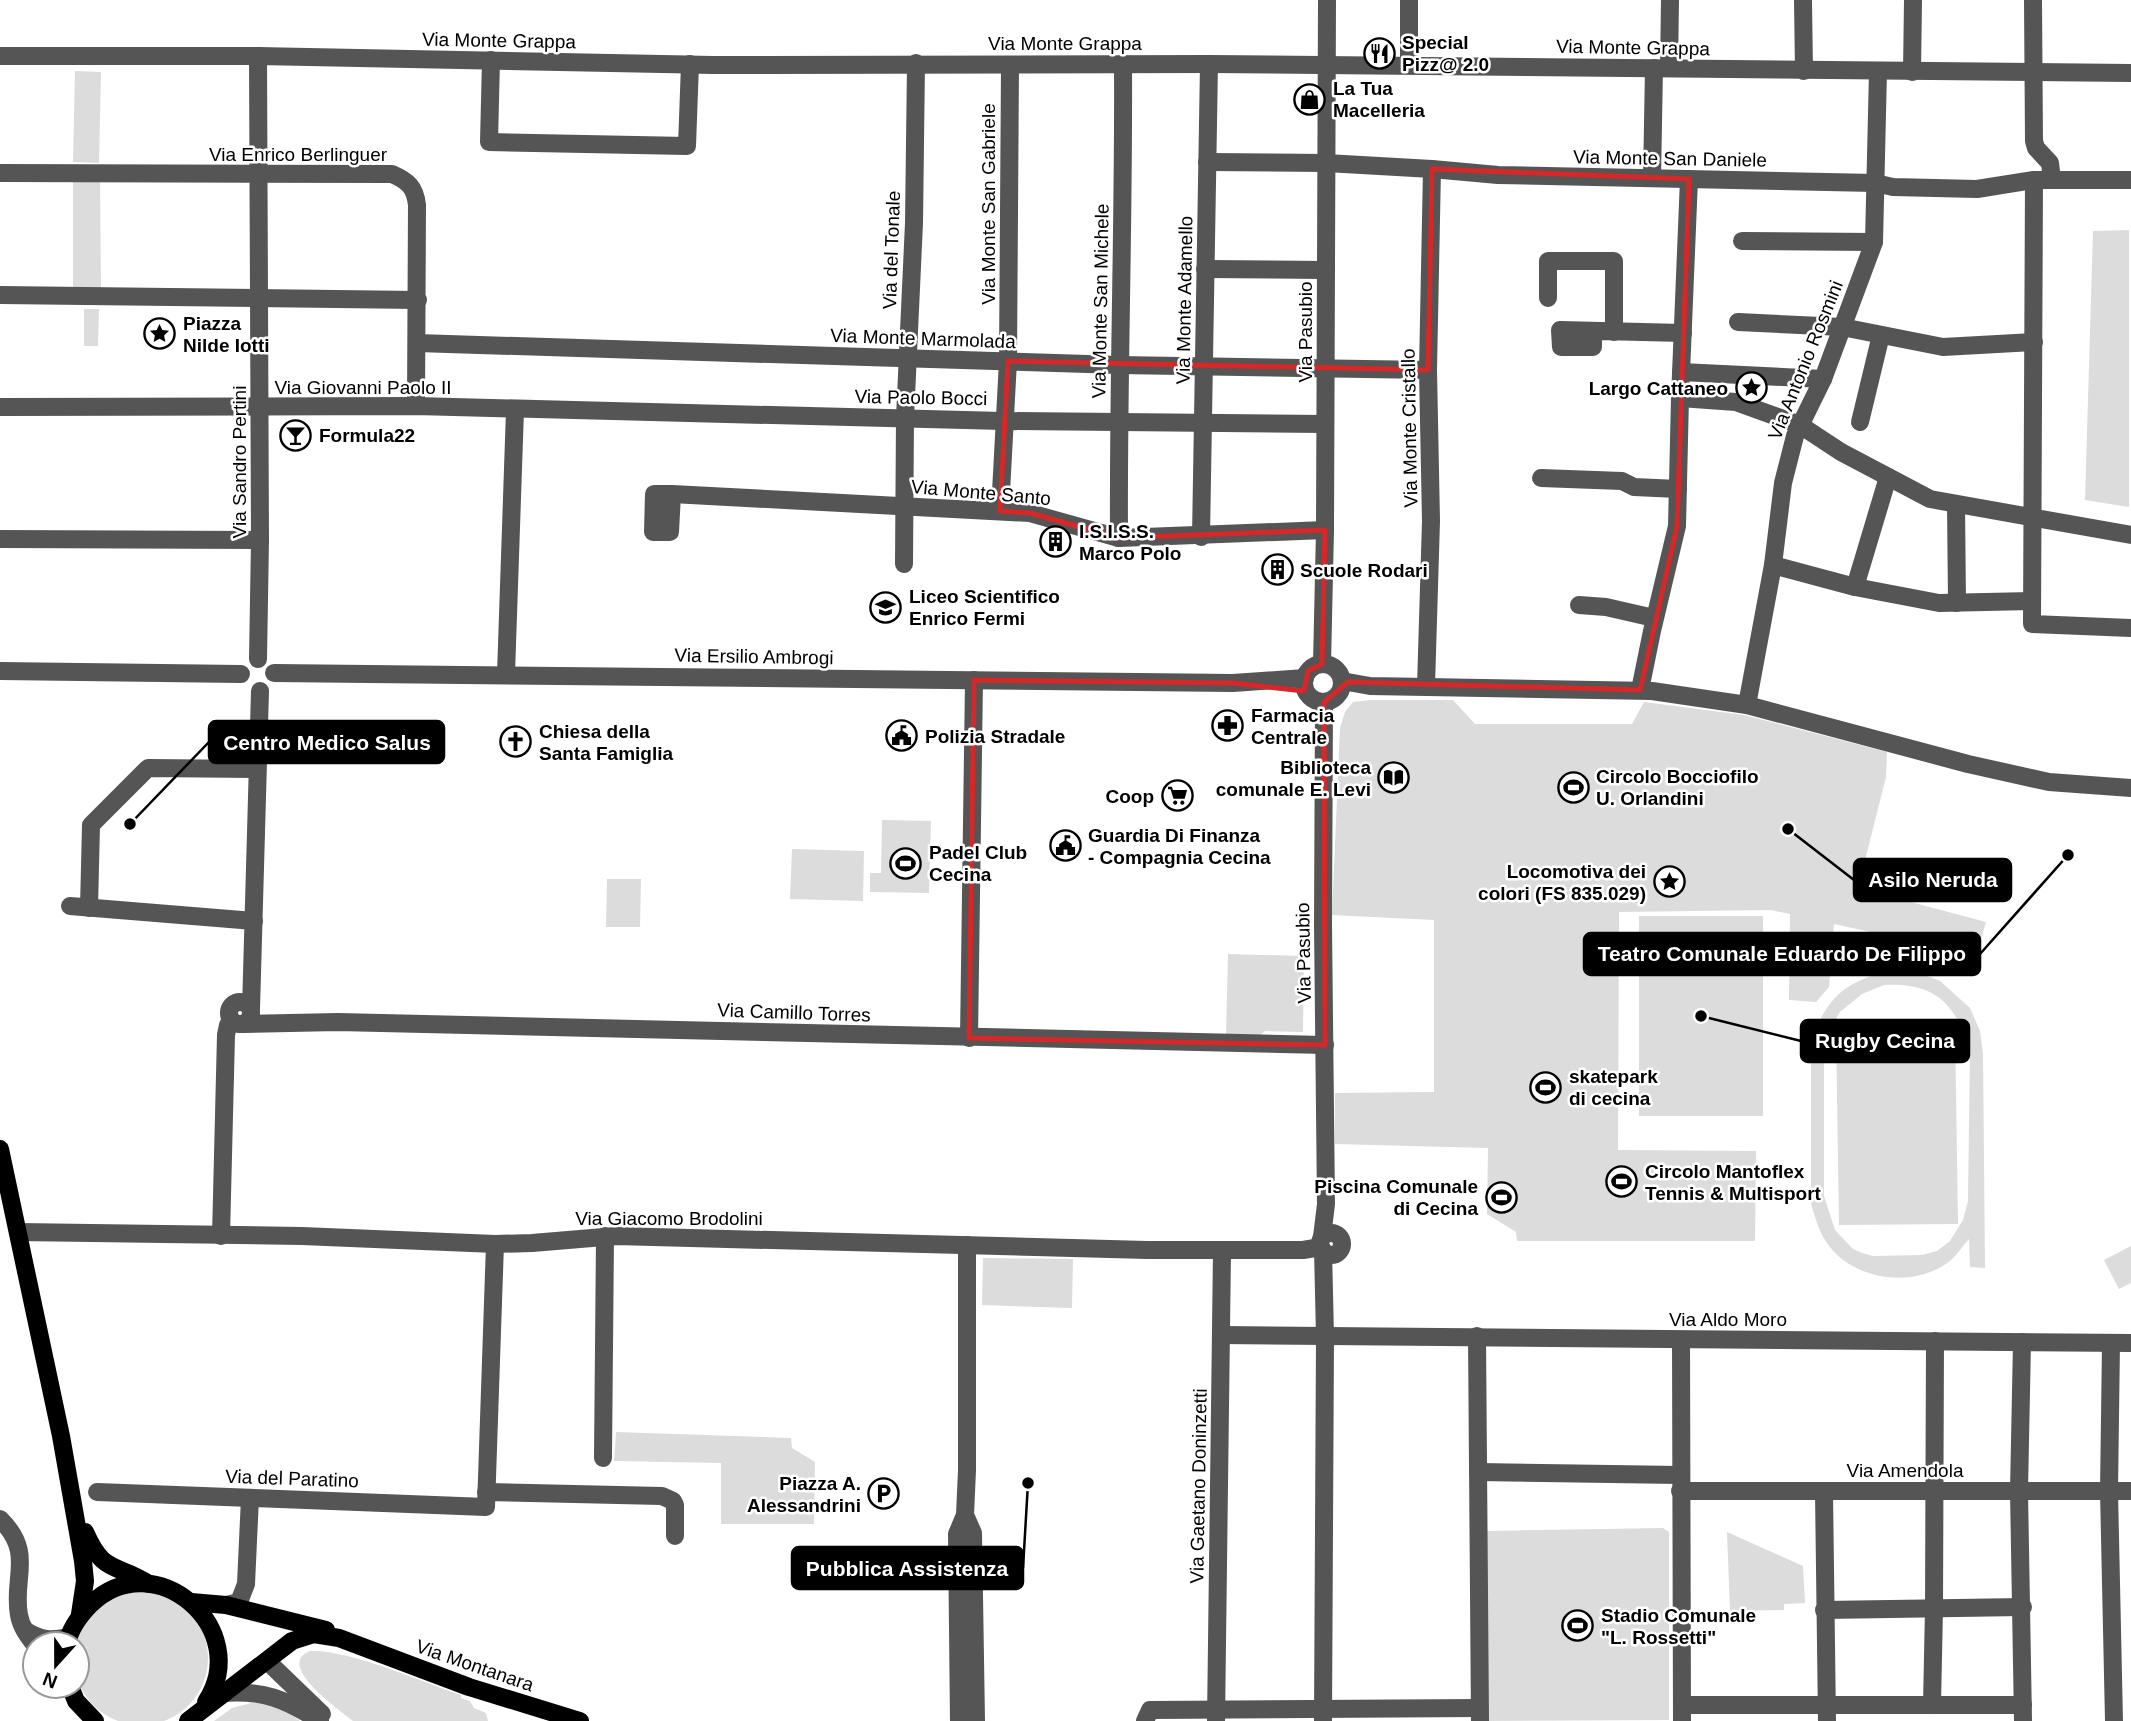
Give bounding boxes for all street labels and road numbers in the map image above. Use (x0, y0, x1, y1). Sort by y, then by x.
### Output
street label: Via Monte Grappa (422, 29, 577, 52)
street label: Via Monte Grappa (988, 33, 1142, 54)
street label: Via Monte Grappa (1556, 36, 1711, 59)
street label: Via Monte San Gabriele (978, 103, 999, 305)
street label: Via Enrico Berlinguer (209, 144, 388, 165)
street label: Via Monte San Daniele (1573, 146, 1767, 171)
street label: Via del Tonale (879, 190, 904, 310)
street label: Via Monte San Michele (1088, 203, 1113, 399)
street label: Via Monte Adamello (1173, 216, 1196, 385)
street label: Via Antonio Rosmini (1764, 278, 1847, 443)
street label: Via Pasubio (1295, 281, 1316, 383)
street label: Via Monte Marmolada (830, 325, 1016, 352)
street label: Via Monte Cristallo (1398, 348, 1421, 508)
street label: Via Giovanni Paolo II (274, 377, 452, 398)
street label: Via Sandro Pertini (229, 386, 250, 538)
street label: Via Paolo Bocci (854, 386, 988, 409)
street label: Via Monte Santo (910, 476, 1052, 509)
street label: Via Ersilio Ambrogi (674, 645, 834, 668)
street label: Via Pasubio (1292, 902, 1315, 1004)
street label: Via Camillo Torres (717, 999, 871, 1026)
street label: Via Giacomo Brodolini (575, 1208, 763, 1229)
street label: Via Aldo Moro (1669, 1309, 1787, 1330)
street label: Via Gaetano Doninzetti (1186, 1388, 1211, 1584)
street label: Via Amendola (1847, 1460, 1964, 1481)
street label: Via del Paratino (225, 1466, 359, 1491)
street label: Via Montanara (413, 1635, 537, 1696)

